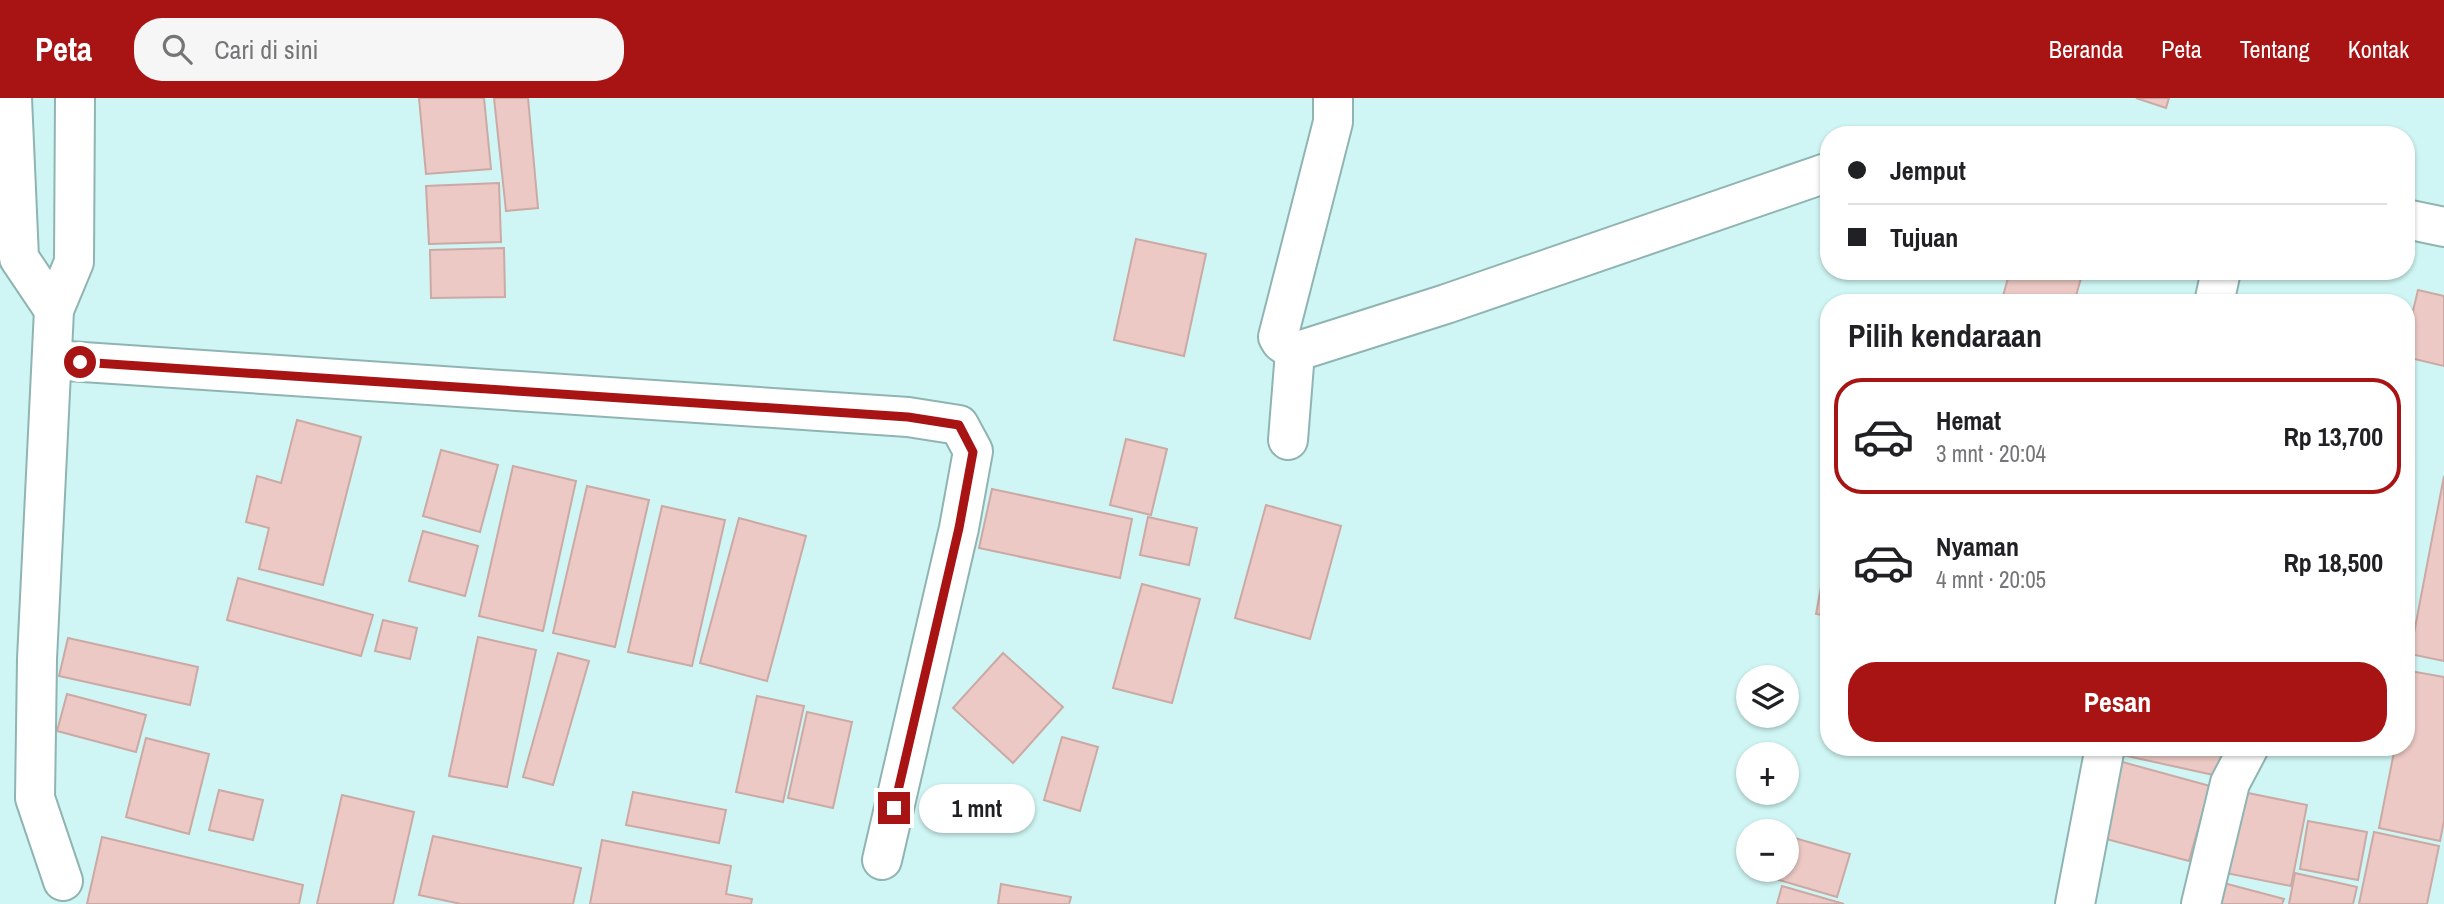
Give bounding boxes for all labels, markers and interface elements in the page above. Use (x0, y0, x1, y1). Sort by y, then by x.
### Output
search box (134, 18, 624, 81)
text: Peta (35, 27, 92, 71)
icon: search (158, 30, 196, 68)
text: Cari di sini (214, 32, 318, 67)
text: Beranda (2049, 33, 2123, 65)
text: Peta (2161, 33, 2202, 65)
text: Tentang (2240, 33, 2310, 65)
text: Kontak (2348, 33, 2409, 65)
text: Jemput (1890, 153, 1966, 188)
text: Tujuan (1890, 220, 1958, 255)
text: Pilih kendaraan (1848, 314, 2042, 357)
route start (64, 346, 96, 378)
text: Hemat (1936, 403, 2001, 438)
icon: car (1852, 405, 1915, 468)
text: Rp 13,700 (2283, 419, 2383, 454)
text: 3 mnt · 20:04 (1936, 438, 2046, 469)
text: Nyaman (1936, 529, 2019, 564)
icon: car (1852, 531, 1915, 594)
text: Rp 18,500 (2283, 545, 2383, 580)
text: 4 mnt · 20:05 (1936, 564, 2046, 595)
button: Pesan (1848, 662, 2387, 742)
map controls (1736, 665, 1799, 882)
button: layers (1736, 665, 1799, 728)
button: + (1736, 742, 1799, 805)
callout: 1 mnt (918, 784, 1034, 832)
route end (878, 792, 910, 824)
text: 1 mnt (952, 793, 1002, 824)
button: − (1736, 819, 1799, 882)

